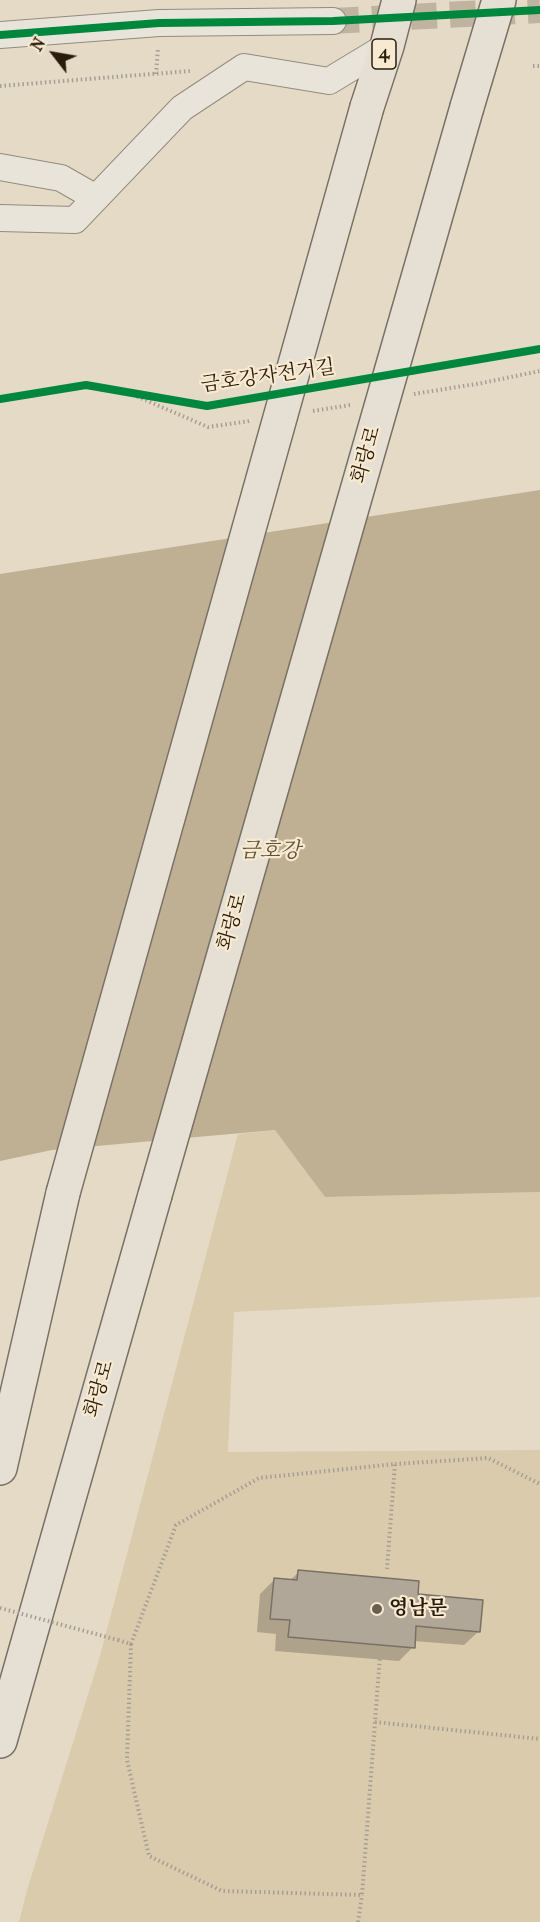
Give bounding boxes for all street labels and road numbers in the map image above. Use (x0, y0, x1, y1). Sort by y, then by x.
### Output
road number: 4 (372, 39, 396, 69)
street label: 금호강자전거길 (199, 356, 337, 398)
street label: 화랑로 (347, 424, 387, 486)
street label: 화랑로 (213, 891, 253, 953)
street label: 화랑로 (80, 1358, 120, 1420)

